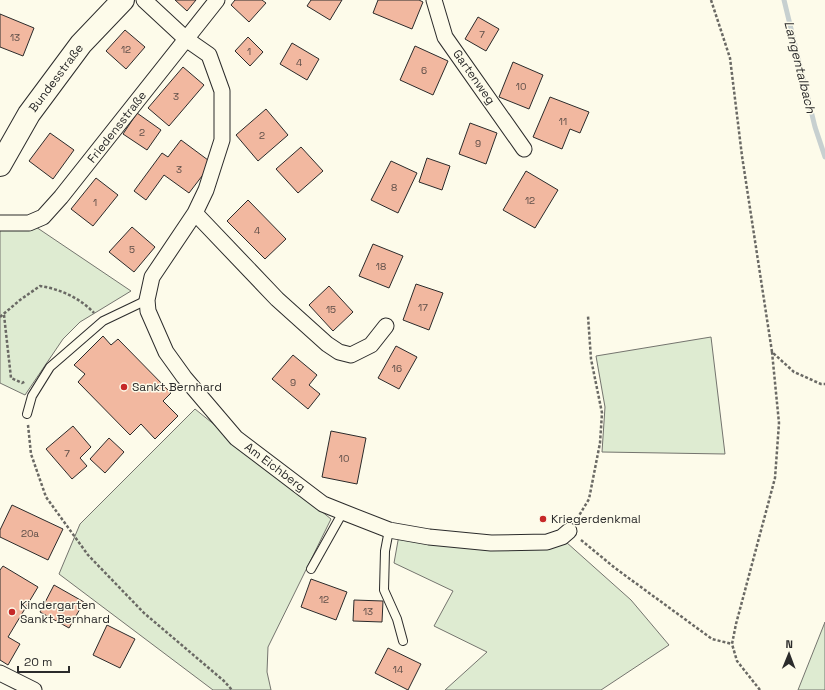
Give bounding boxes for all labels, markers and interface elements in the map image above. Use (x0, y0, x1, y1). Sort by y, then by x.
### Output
water label: Langentalbach (780, 19, 820, 116)
house number: 7 (479, 28, 485, 41)
house number: 13 (10, 31, 20, 44)
street label: Bundesstraße (25, 41, 87, 115)
house number: 12 (121, 43, 131, 56)
house number: 1 (247, 45, 251, 58)
street label: Gartenweg (449, 46, 499, 108)
house number: 4 (296, 56, 302, 69)
house number: 6 (421, 64, 427, 77)
house number: 10 (516, 80, 526, 93)
street label: Friedensstraße (84, 88, 150, 166)
house number: 3 (173, 90, 179, 103)
house number: 11 (559, 115, 567, 128)
house number: 2 (139, 126, 145, 139)
house number: 2 (259, 129, 265, 142)
house number: 9 (475, 137, 481, 150)
house number: 3 (176, 163, 182, 176)
house number: 8 (391, 181, 397, 194)
house number: 12 (525, 194, 535, 207)
house number: 1 (93, 196, 97, 209)
house number: 4 (254, 224, 260, 237)
house number: 5 (129, 243, 135, 256)
house number: 18 (376, 260, 386, 273)
house number: 17 (418, 301, 428, 314)
house number: 15 (326, 303, 336, 316)
house number: 16 (392, 362, 402, 375)
house number: 9 (290, 376, 296, 389)
place label: Sankt Bernhard (132, 379, 222, 395)
marker: Sankt Bernhard (119, 382, 129, 392)
street label: Am Eichberg (241, 439, 309, 495)
house number: 7 (64, 447, 70, 460)
house number: 10 (339, 452, 349, 465)
place label: Kriegerdenkmal (551, 511, 641, 527)
marker: Kriegerdenkmal (538, 514, 548, 524)
house number: 20a (21, 527, 39, 540)
house number: 12 (319, 593, 329, 606)
place label: Kindergarten Sankt Bernhard (20, 597, 110, 627)
house number: 13 (363, 605, 373, 618)
marker: Kindergarten Sankt Bernhard (7, 607, 17, 617)
north arrow (769, 634, 809, 674)
text: N (785, 637, 793, 651)
scale bar (18, 648, 69, 674)
text: 20 m (24, 654, 52, 670)
house number: 14 (393, 663, 403, 676)

